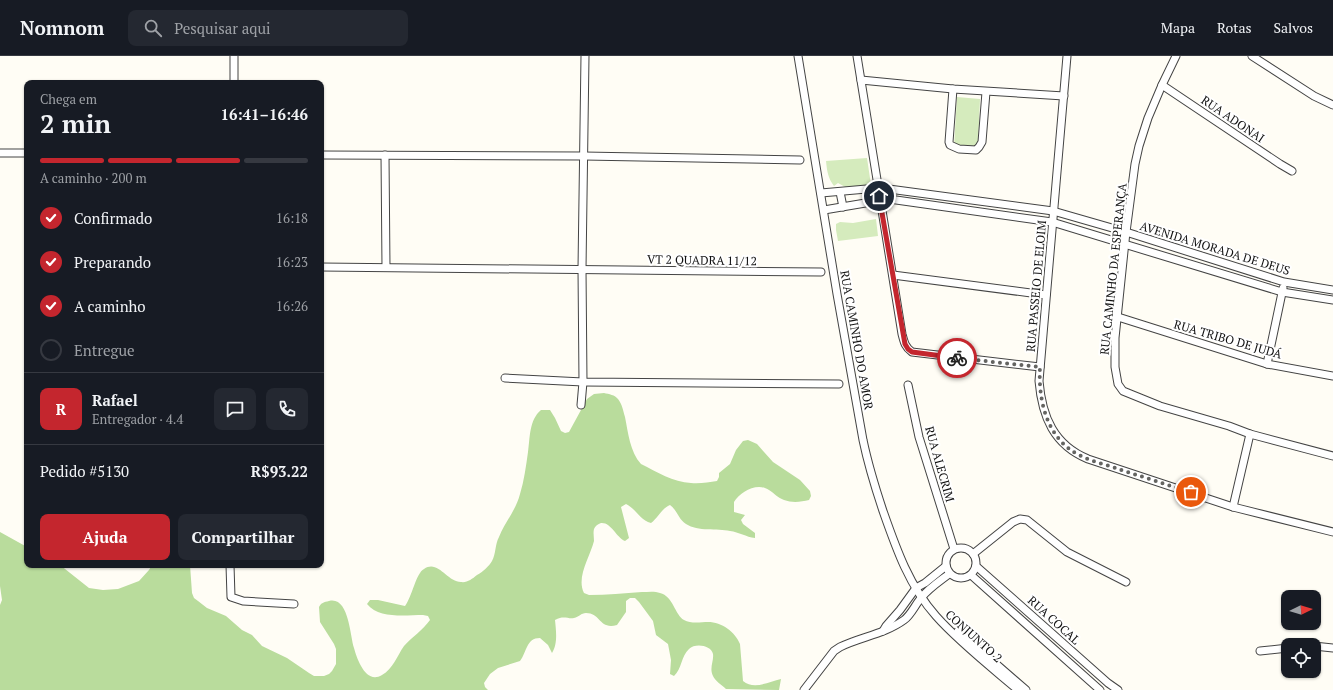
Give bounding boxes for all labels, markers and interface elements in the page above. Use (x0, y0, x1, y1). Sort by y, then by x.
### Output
search box (128, 10, 408, 46)
text: Nomnom (20, 15, 104, 40)
icon: search (142, 17, 164, 39)
text: Pesquisar aqui (174, 18, 271, 38)
text: Mapa (1161, 18, 1195, 37)
text: Rotas (1217, 18, 1252, 37)
text: Salvos (1274, 18, 1313, 37)
text: Chega em (40, 90, 97, 108)
street label: RUA ADONAI (1198, 92, 1268, 146)
text: 16:41–16:46 (221, 104, 308, 124)
text: 2 min (40, 106, 111, 140)
text: A caminho · 200 m (40, 169, 147, 187)
pin (862, 179, 896, 213)
street label: RUA CAMINHO DA ESPERANÇA (1097, 182, 1130, 356)
icon: home (868, 185, 890, 207)
icon: check (40, 207, 62, 229)
text: Confirmado (74, 208, 152, 228)
text: 16:18 (276, 209, 308, 227)
street label: AVENIDA MORADA DE DEUS (1138, 218, 1292, 278)
street label: RUA PASSEIO DE ELOIM (1023, 219, 1049, 352)
icon: check (40, 251, 62, 273)
text: Preparando (74, 252, 151, 272)
street label: VT 2 QUADRA 11/12 (647, 252, 757, 268)
text: 16:23 (276, 253, 308, 271)
street label: RUA CAMINHO DO AMOR (837, 269, 877, 411)
icon: check (40, 295, 62, 317)
text: A caminho (74, 296, 146, 316)
text: 16:26 (276, 297, 308, 315)
street label: RUA TRIBO DE JUDÁ (1172, 316, 1285, 362)
courier (937, 338, 977, 378)
text: Entregue (74, 340, 135, 360)
icon: bike (946, 347, 968, 369)
button: chat (214, 388, 256, 430)
button: phone (266, 388, 308, 430)
text: Rafael (92, 390, 138, 410)
text: R (56, 399, 66, 419)
text: Entregador · 4.4 (92, 410, 183, 428)
street label: RUA ALECRIM (922, 424, 958, 504)
text: Pedido #5130 (40, 461, 129, 481)
text: R$93.22 (251, 461, 308, 481)
pin (1174, 475, 1208, 509)
icon: bag (1180, 481, 1202, 503)
button: Ajuda (40, 514, 170, 560)
button: Compartilhar (178, 514, 308, 560)
north arrow (1281, 590, 1321, 630)
map controls (1281, 590, 1321, 678)
street label: RUA COCAL (1025, 593, 1084, 648)
street label: CONJUNTO 2 (942, 607, 1006, 665)
button: locate (1281, 638, 1321, 678)

